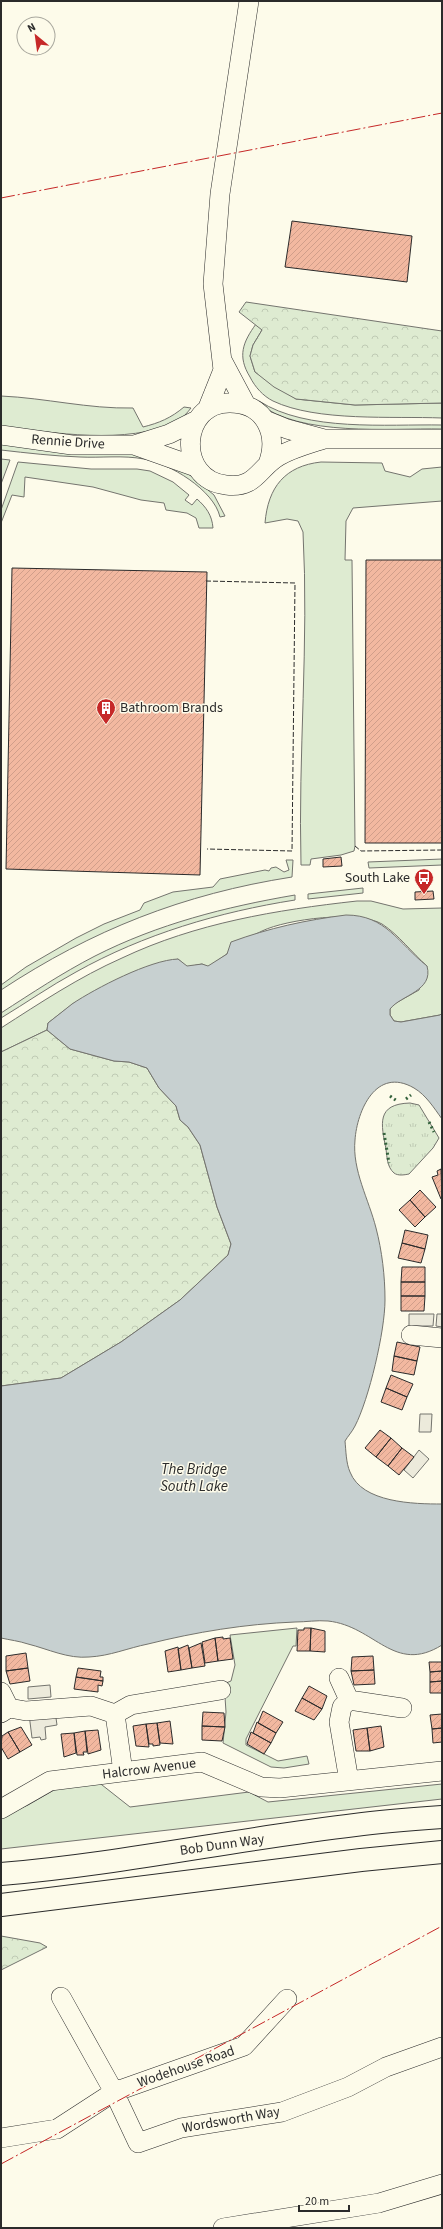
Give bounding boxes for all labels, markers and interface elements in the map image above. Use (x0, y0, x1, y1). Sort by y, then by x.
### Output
north arrow (16, 16, 56, 56)
text: N (25, 19, 38, 36)
street label: Rennie Drive (31, 429, 105, 455)
building icon: Bathroom Brands (95, 697, 117, 725)
place label: Bathroom Brands (120, 698, 223, 718)
bus stop icon: South Lake (413, 867, 435, 895)
place label: South Lake (345, 868, 410, 888)
water label: The Bridge South Lake (160, 1459, 228, 1497)
street label: Halcrow Avenue (101, 1753, 197, 1785)
street label: Bob Dunn Way (178, 1829, 266, 1861)
street label: Wodehouse Road (135, 2041, 237, 2093)
street label: Wordsworth Way (181, 2101, 282, 2138)
scale bar (299, 2187, 349, 2213)
text: 20 m (305, 2193, 329, 2210)

